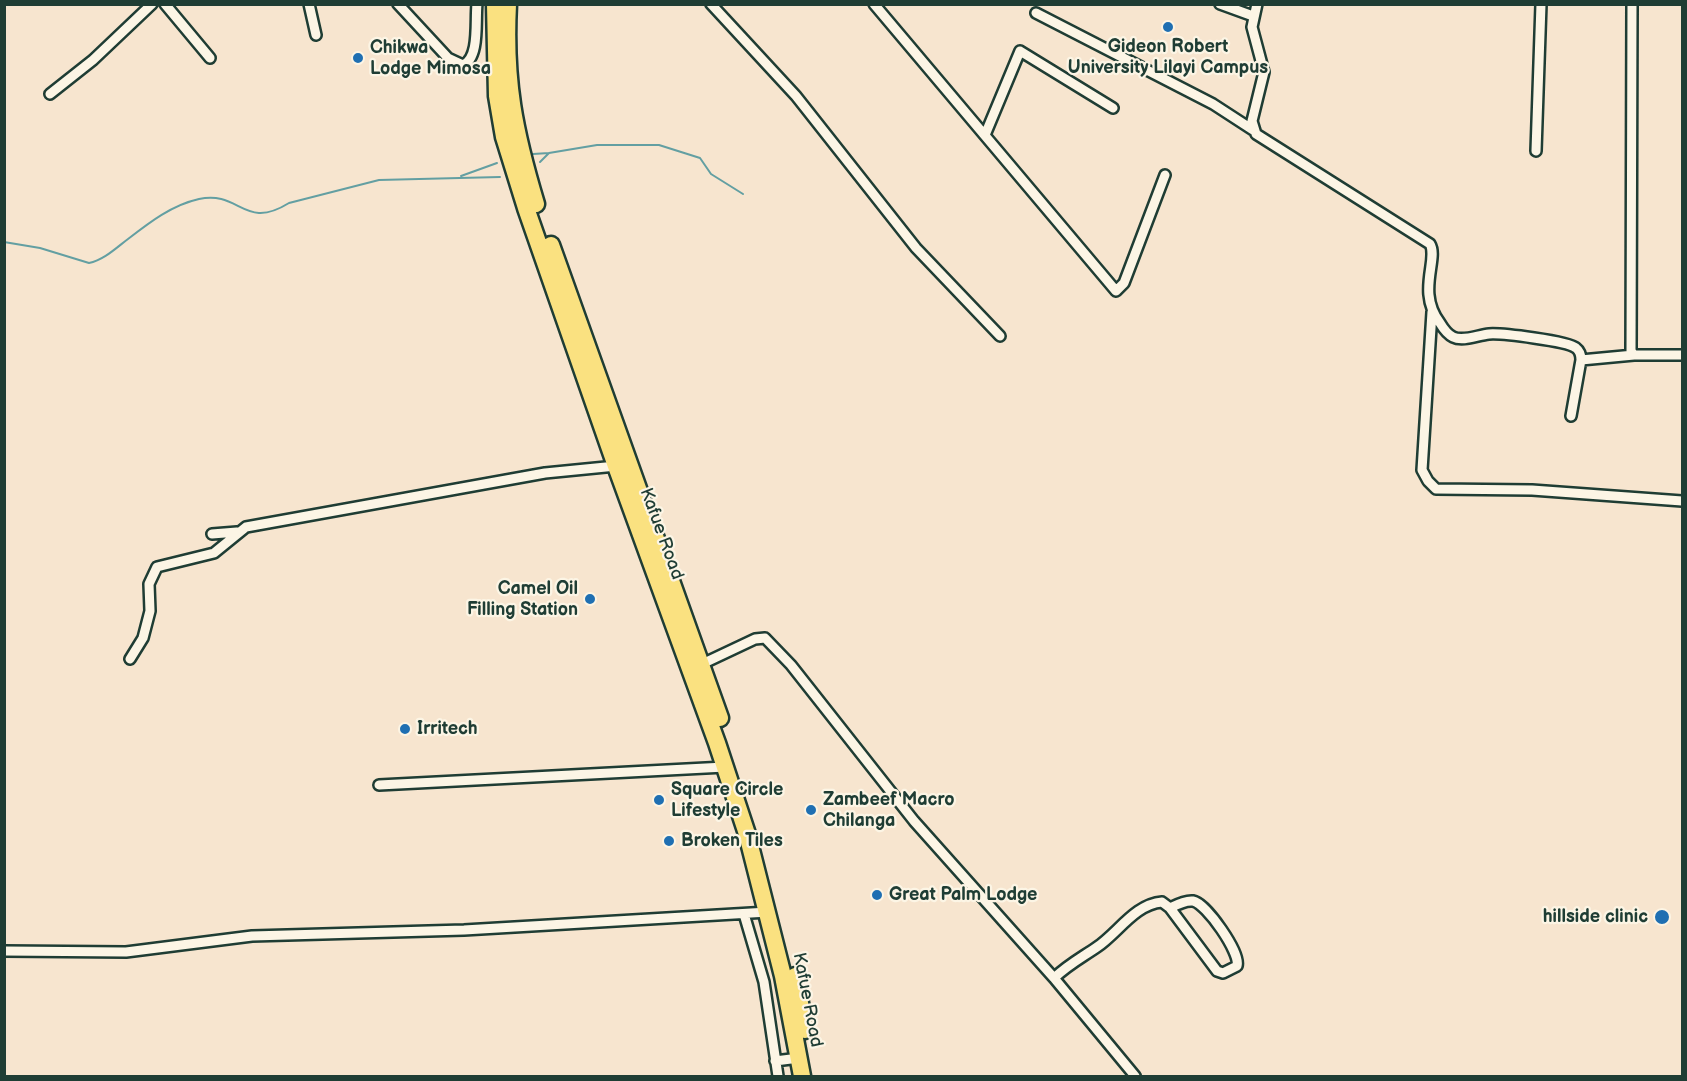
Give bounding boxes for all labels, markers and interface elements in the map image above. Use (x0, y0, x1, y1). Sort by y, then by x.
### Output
marker: Gideon Robert University Lilayi Campus (1161, 20, 1175, 34)
place label: Gideon Robert University Lilayi Campus (1068, 36, 1268, 78)
place label: Chikwa Lodge Mimosa (370, 37, 491, 80)
marker: Chikwa Lodge Mimosa (351, 51, 365, 65)
street label: Kafue Road (634, 485, 688, 583)
place label: Camel Oil Filling Station (467, 578, 578, 620)
marker: Camel Oil Filling Station (583, 592, 597, 606)
place label: Irritech (417, 718, 478, 740)
marker: Irritech (398, 722, 412, 736)
place label: Square Circle Lifestyle (671, 779, 783, 822)
place label: Zambeef Macro Chilanga (823, 789, 954, 832)
marker: Square Circle Lifestyle (652, 793, 666, 807)
marker: Zambeef Macro Chilanga (804, 803, 818, 817)
place label: Broken Tiles (681, 830, 783, 852)
marker: Broken Tiles (662, 834, 676, 848)
place label: Great Palm Lodge (889, 884, 1037, 906)
marker: Great Palm Lodge (870, 888, 884, 902)
place label: hillside clinic (1543, 906, 1648, 928)
marker: hillside clinic (1653, 908, 1671, 926)
street label: Kafue Road (787, 951, 827, 1049)

